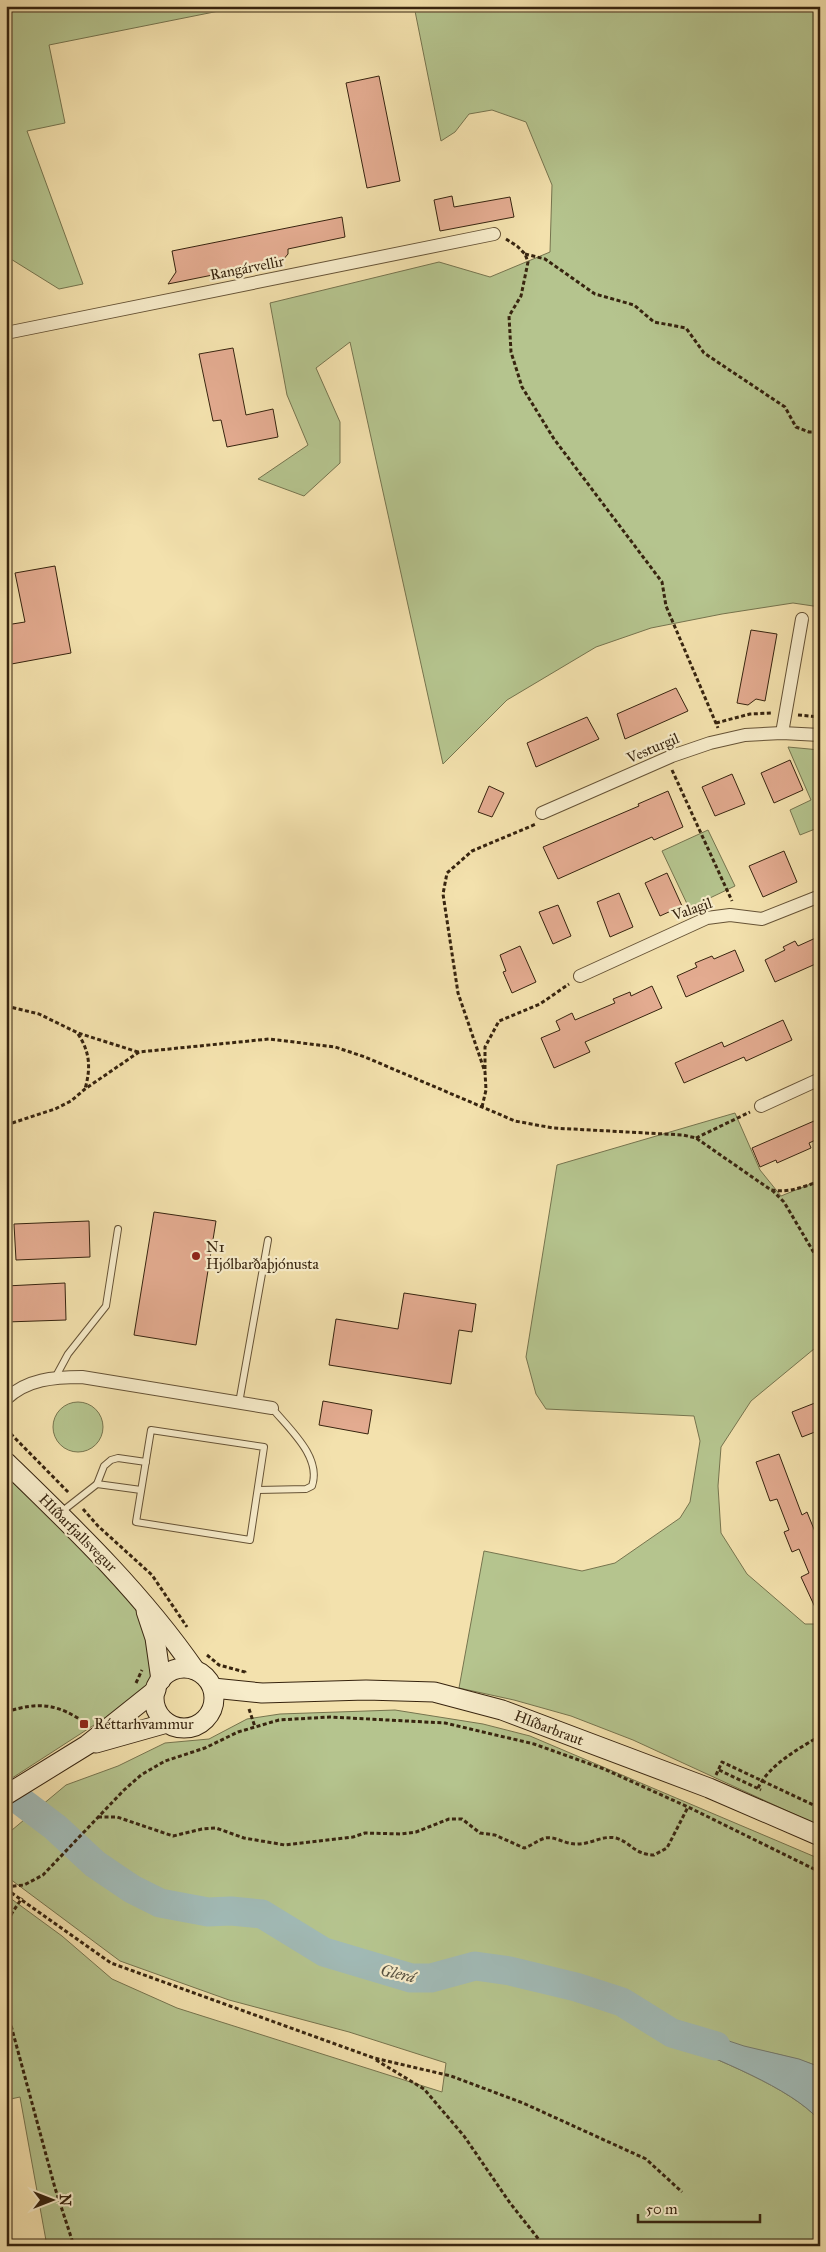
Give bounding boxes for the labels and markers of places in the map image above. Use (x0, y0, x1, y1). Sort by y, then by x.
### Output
place label: N1 Hjólbarðaþjónusta (206, 1238, 320, 1273)
marker: N1 Hjólbarðaþjónusta (190, 1250, 202, 1262)
place label: Réttarhvammur (94, 1715, 194, 1733)
marker: Réttarhvammur (78, 1718, 90, 1730)

